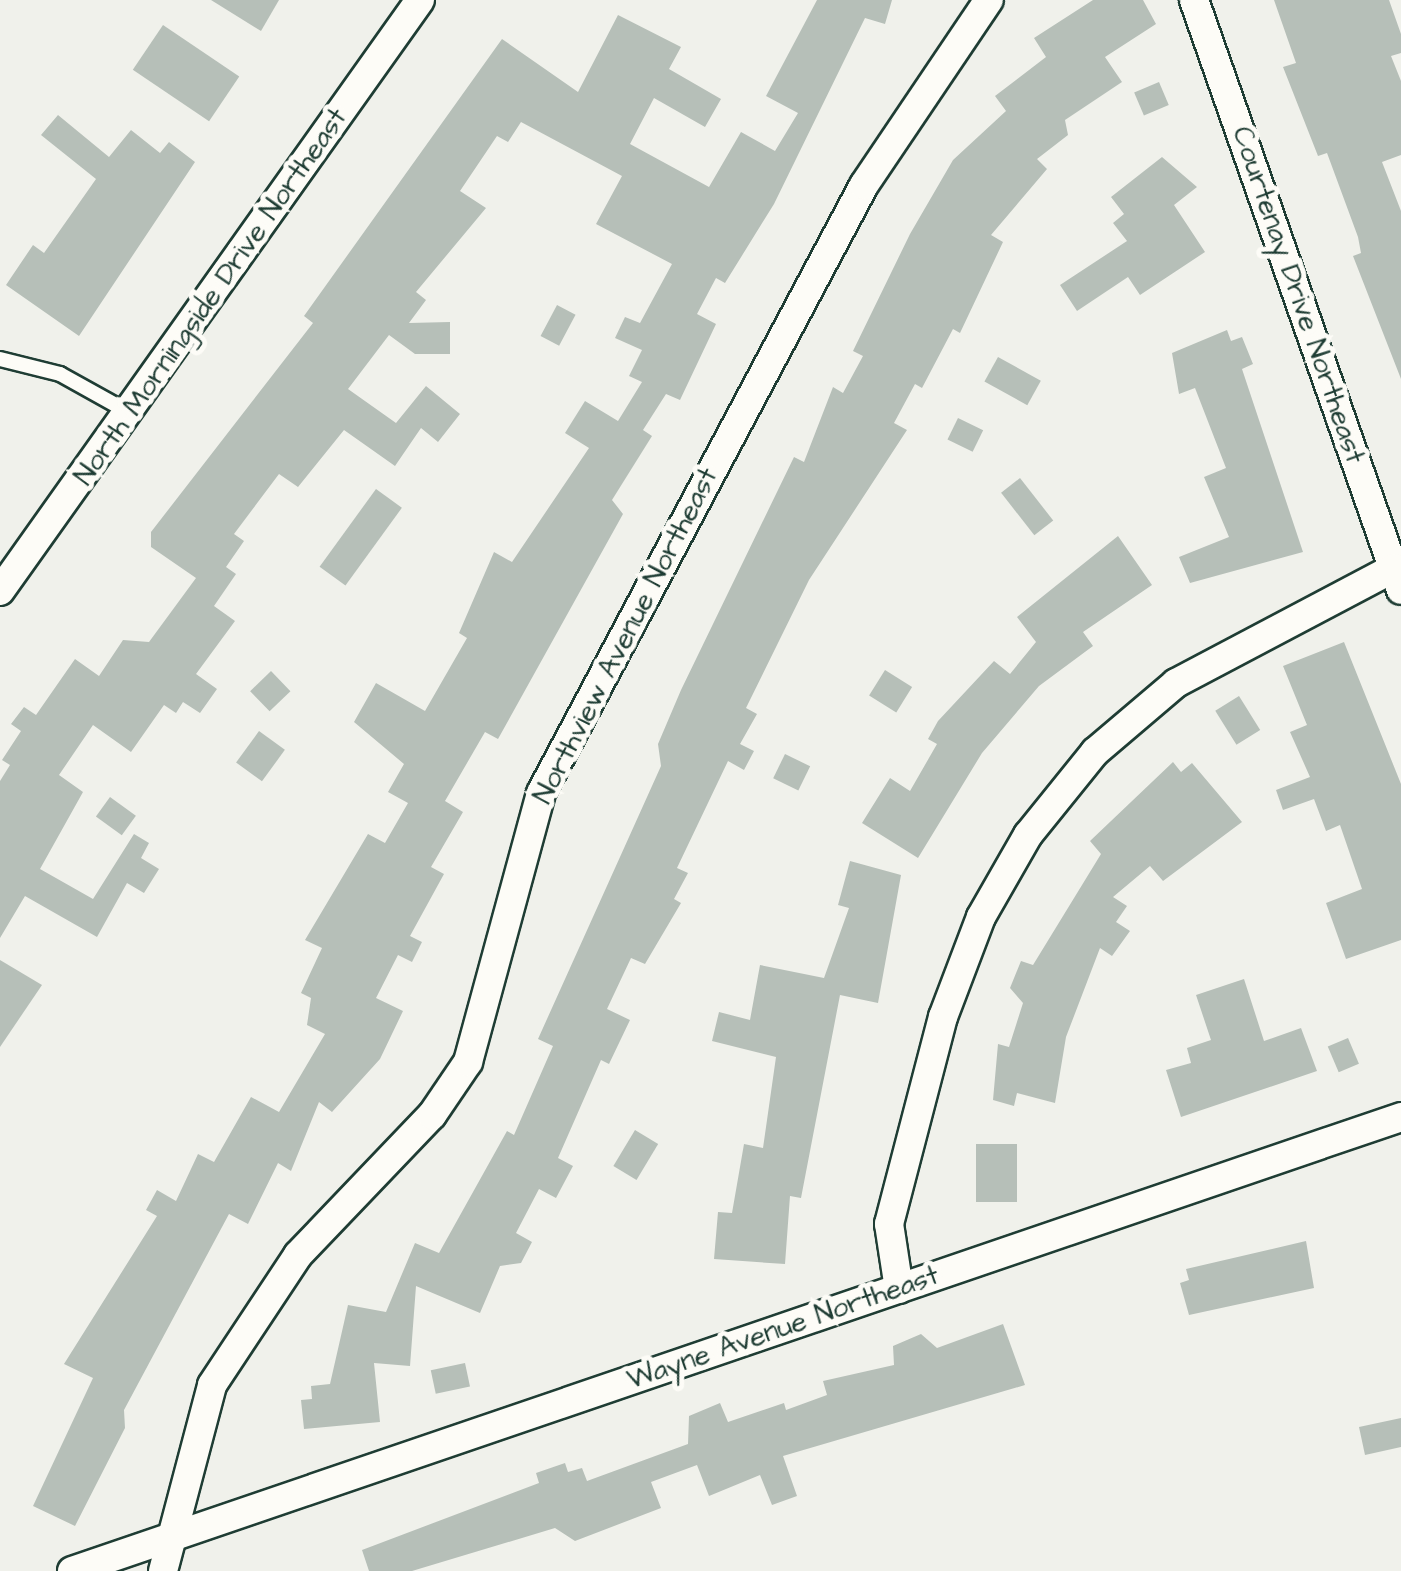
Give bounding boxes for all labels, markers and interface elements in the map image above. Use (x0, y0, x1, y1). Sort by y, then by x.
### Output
street label: North Morningside Drive Northeast (67, 102, 355, 492)
street label: Courtenay Drive Northeast (1224, 122, 1372, 468)
street label: Northview Avenue Northeast (526, 462, 726, 810)
street label: Wayne Avenue Northeast (623, 1259, 943, 1397)

